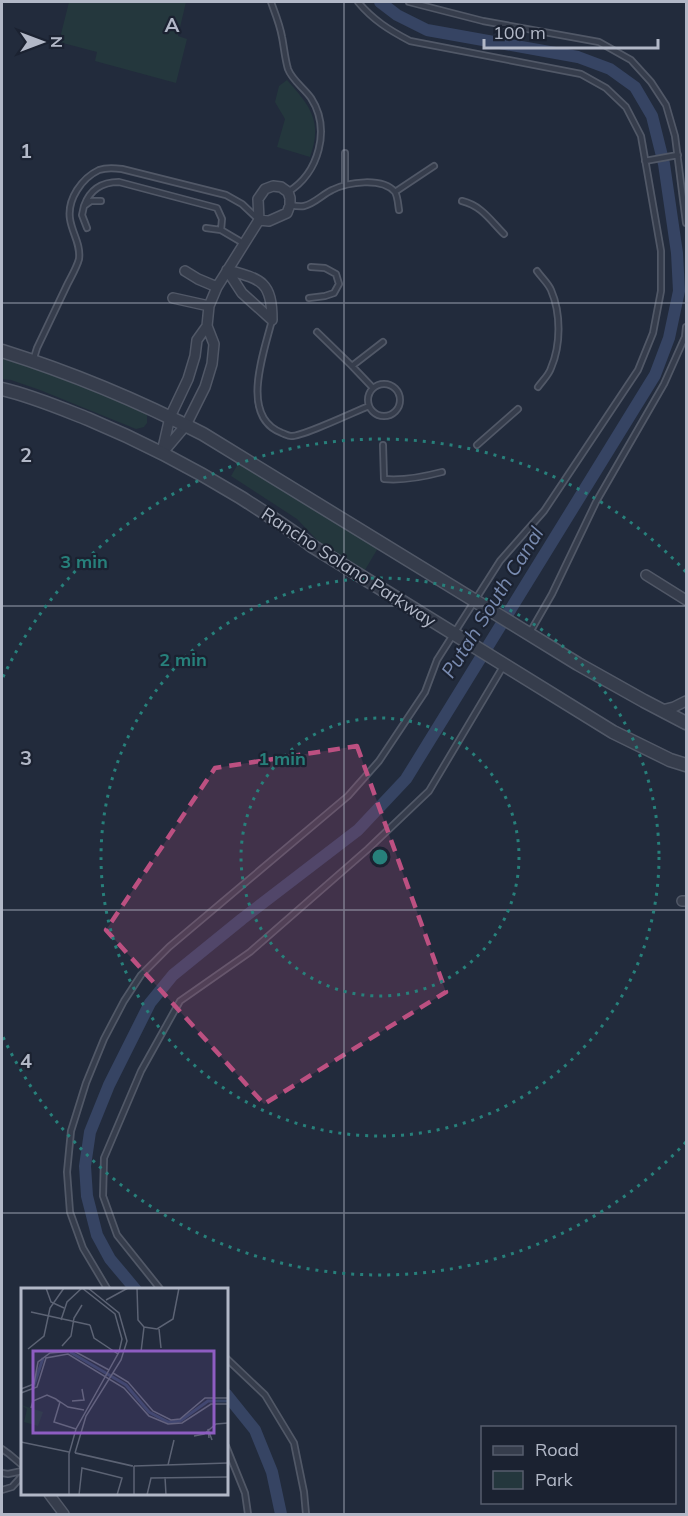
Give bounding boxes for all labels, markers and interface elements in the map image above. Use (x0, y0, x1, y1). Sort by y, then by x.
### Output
north arrow (12, 12, 72, 72)
text: A (165, 12, 180, 37)
scale bar (484, 12, 658, 50)
text: 100 m (493, 21, 546, 44)
text: N (47, 36, 67, 48)
text: 1 (20, 138, 32, 163)
text: 2 (20, 442, 32, 467)
street label: Rancho Solano Parkway (257, 502, 441, 632)
water label: Putah South Canal (435, 522, 549, 682)
text: 3 min (60, 550, 108, 573)
text: 2 min (159, 648, 207, 671)
text: 3 (20, 745, 32, 770)
text: 1 min (258, 747, 306, 770)
centre of rings (370, 847, 390, 867)
text: 4 (20, 1048, 32, 1073)
inset map (21, 1288, 228, 1495)
legend (481, 1426, 676, 1504)
text: Road (535, 1438, 579, 1461)
text: Park (535, 1468, 574, 1491)

